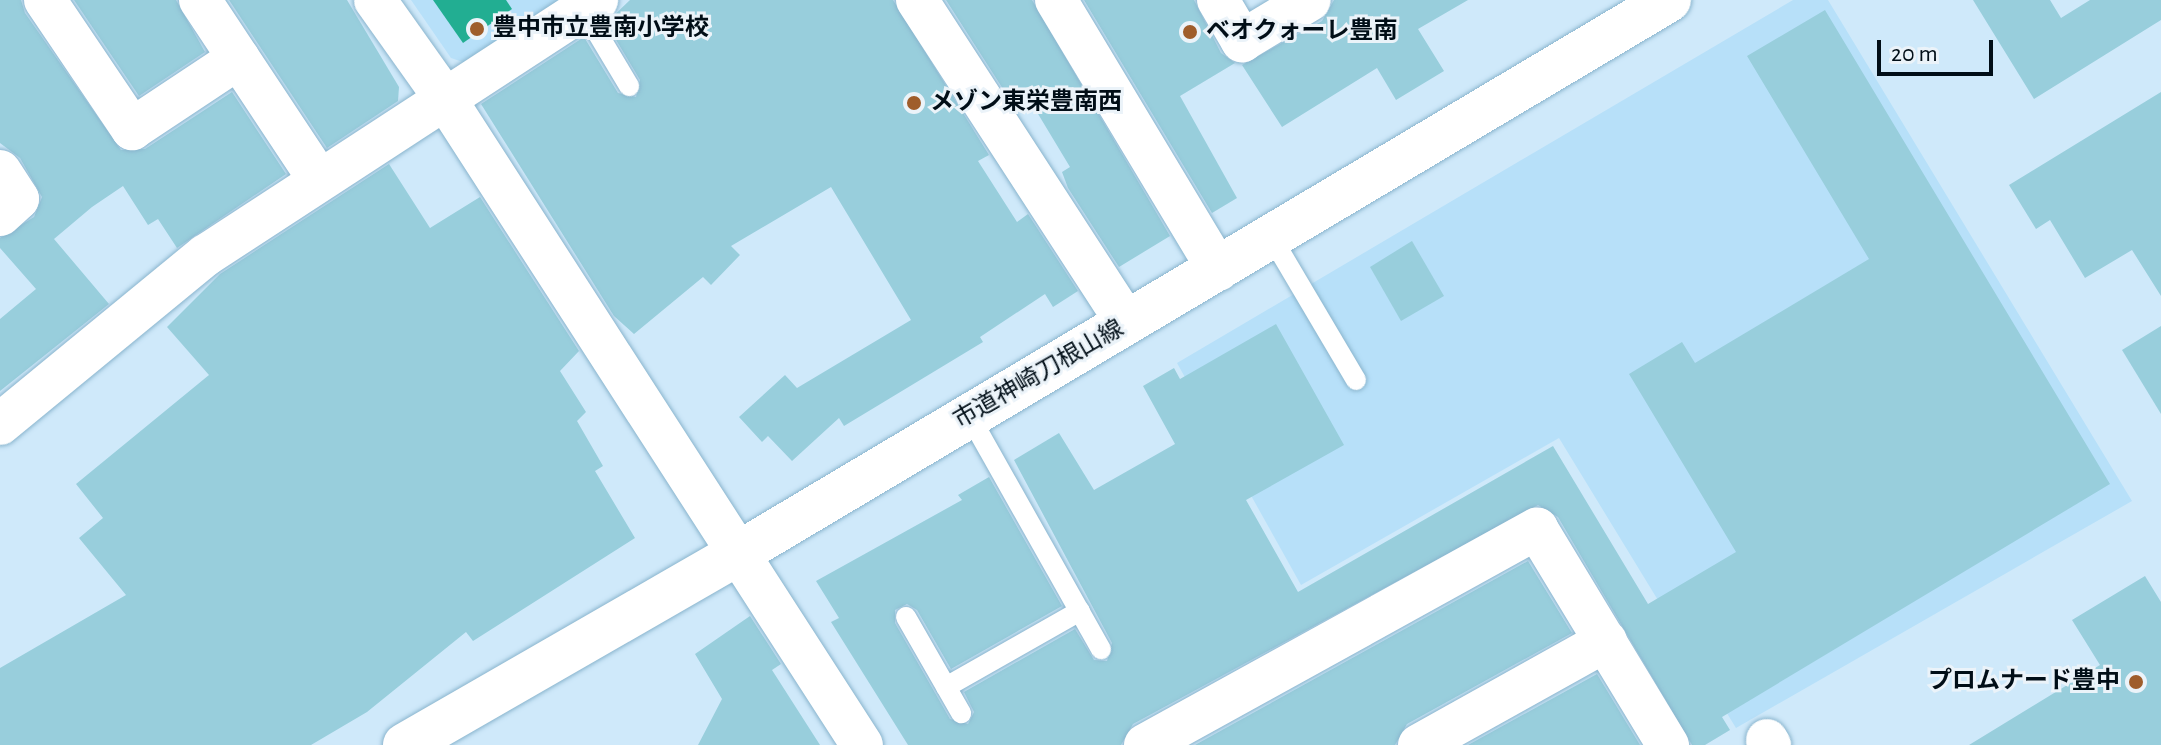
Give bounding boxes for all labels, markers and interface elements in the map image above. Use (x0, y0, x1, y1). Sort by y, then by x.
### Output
place label: 豊中市立豊南小学校 (493, 15, 709, 43)
place label: ベオクォーレ豊南 (1206, 18, 1398, 46)
marker: 豊中市立豊南小学校 (468, 20, 486, 38)
marker: ベオクォーレ豊南 (1181, 23, 1199, 41)
scale bar (1881, 24, 1997, 74)
text: 20 m (1891, 42, 1938, 66)
place label: メゾン東栄豊南西 (930, 89, 1122, 117)
marker: メゾン東栄豊南西 (905, 94, 923, 112)
street label: 市道神崎刀根山線 (949, 315, 1129, 435)
place label: プロムナード豊中 (1928, 668, 2120, 696)
marker: プロムナード豊中 (2127, 673, 2145, 691)

